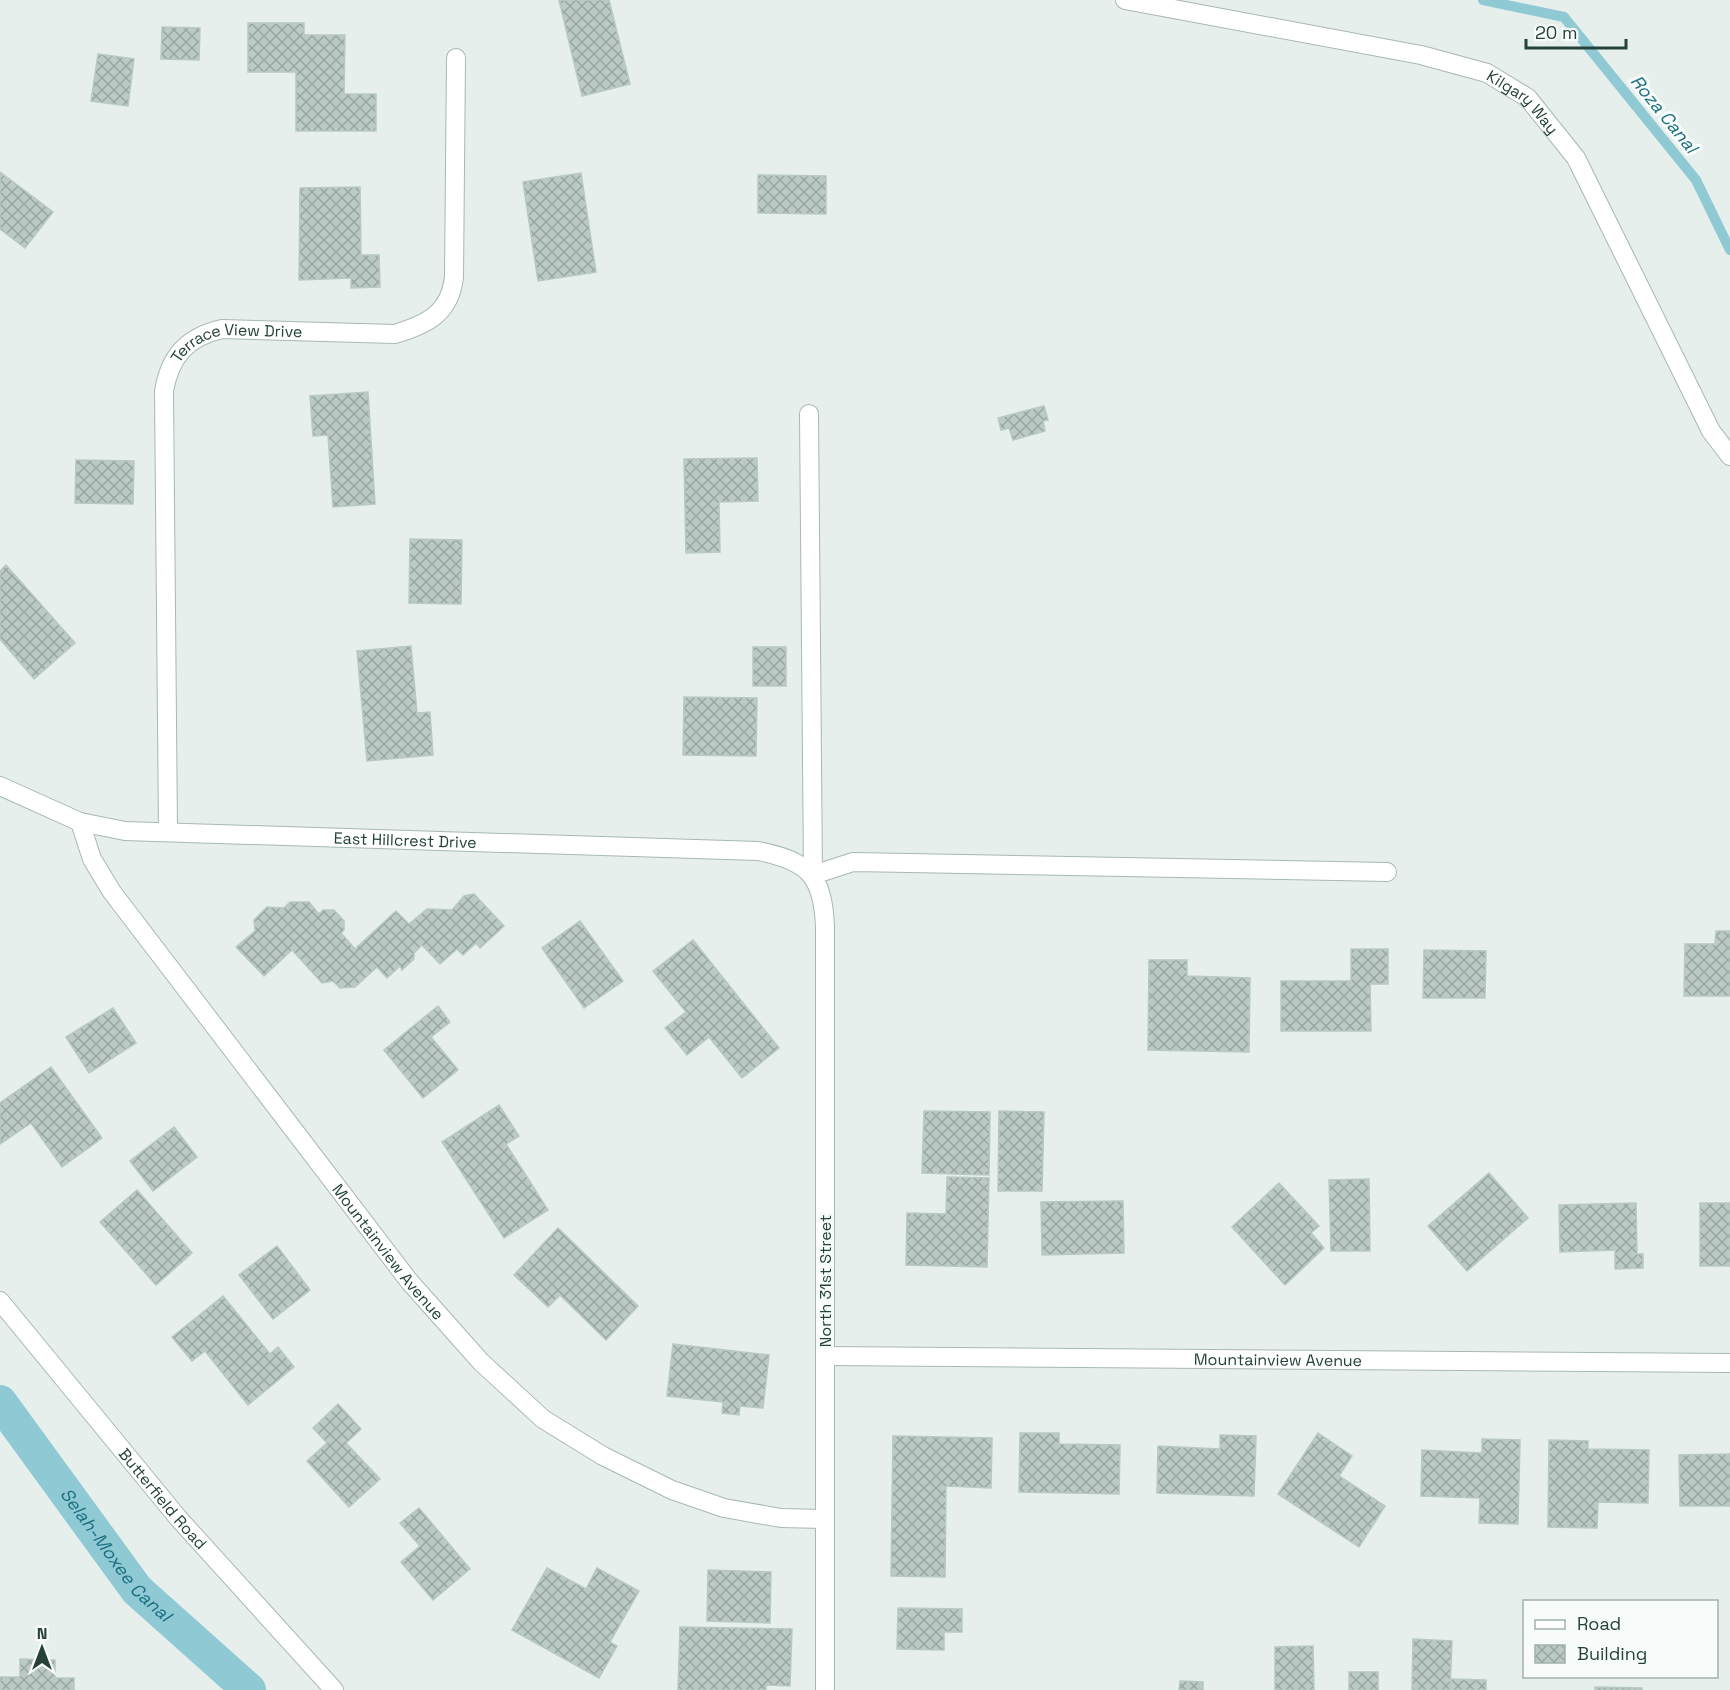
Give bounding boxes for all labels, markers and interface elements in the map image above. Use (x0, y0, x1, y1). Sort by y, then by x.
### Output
scale bar (1526, 12, 1626, 50)
text: 20 m (1535, 21, 1578, 44)
street label: Kilgary Way (1483, 65, 1563, 139)
water label: Roza Canal (1626, 70, 1705, 160)
street label: Terrace View Drive (166, 319, 303, 367)
street label: East Hillcrest Drive (333, 828, 477, 853)
street label: Mountainview Avenue (327, 1180, 449, 1324)
street label: North 31st Street (815, 1215, 836, 1347)
street label: Mountainview Avenue (1194, 1349, 1362, 1371)
street label: Butterfield Road (114, 1444, 211, 1554)
water label: Selah-Moxee Canal (55, 1483, 178, 1628)
legend (1523, 1600, 1718, 1678)
text: Road (1577, 1612, 1621, 1635)
north arrow (12, 1618, 72, 1678)
text: N (37, 1623, 47, 1644)
text: Building (1577, 1642, 1647, 1665)

